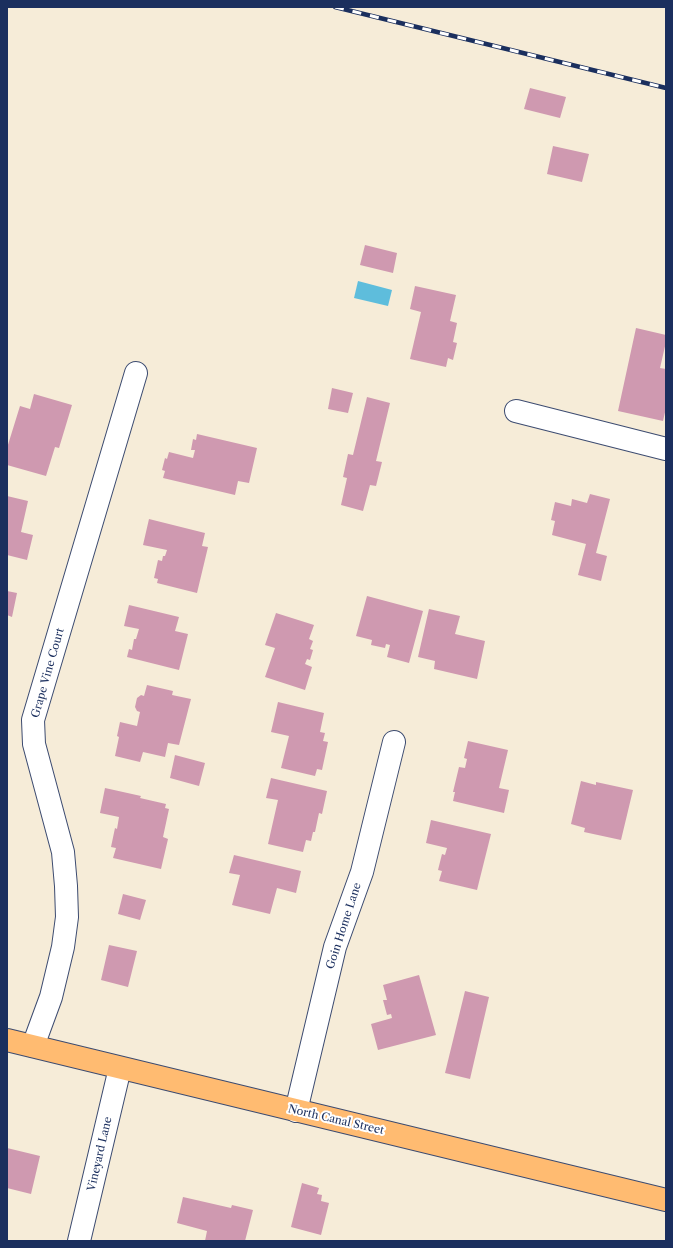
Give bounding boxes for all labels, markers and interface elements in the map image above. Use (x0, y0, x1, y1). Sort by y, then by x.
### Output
street label: Grape Vine Court (29, 627, 67, 719)
street label: Goin Home Lane (324, 881, 364, 971)
street label: North Canal Street (287, 1103, 385, 1137)
street label: Vineyard Lane (85, 1116, 115, 1192)

